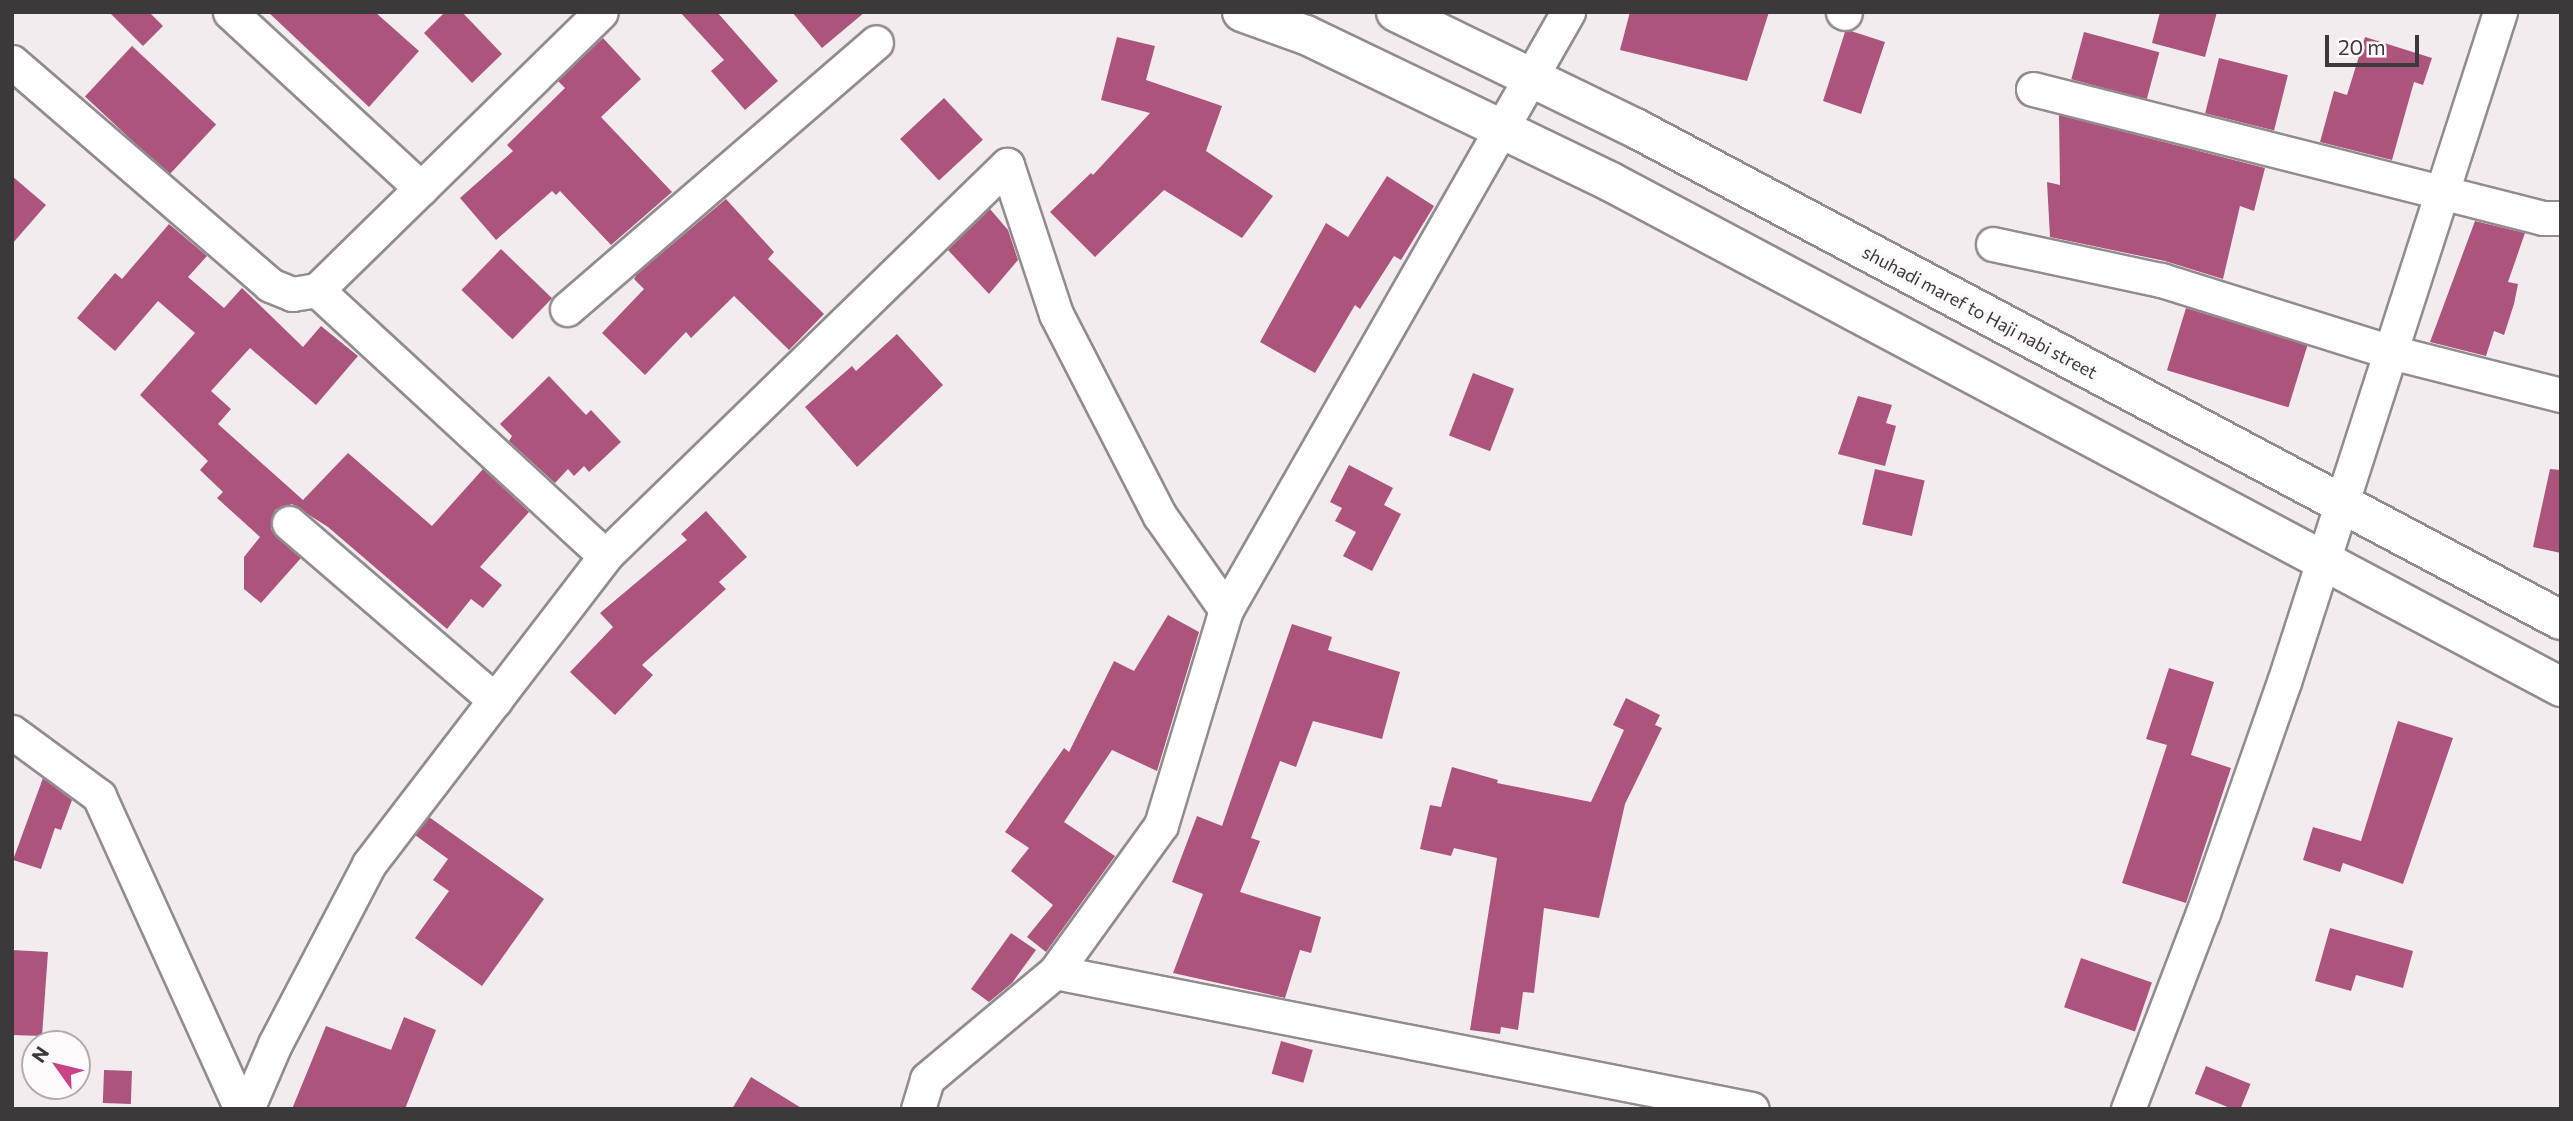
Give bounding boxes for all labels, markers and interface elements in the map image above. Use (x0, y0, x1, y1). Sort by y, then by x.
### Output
scale bar (2328, 21, 2422, 65)
text: 20 m (2338, 34, 2386, 59)
street label: shuhadi maref to Haji nabi street (1859, 241, 2101, 383)
north arrow (21, 1030, 91, 1100)
text: N (26, 1042, 53, 1066)

